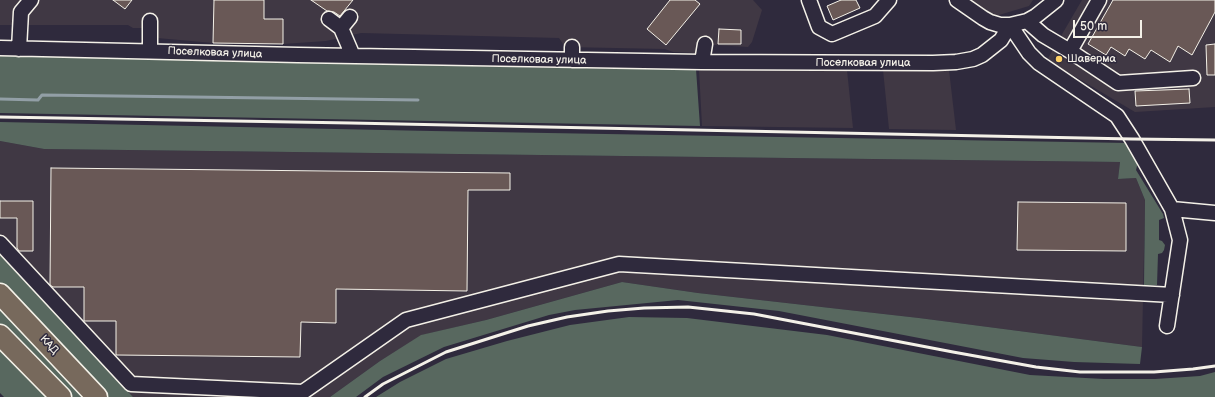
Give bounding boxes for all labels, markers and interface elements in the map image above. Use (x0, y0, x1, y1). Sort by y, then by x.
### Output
scale bar (1075, 12, 1144, 38)
text: 50 m (1080, 19, 1107, 34)
street label: Поселковая улица (167, 45, 263, 61)
place label: Шаверма (1067, 52, 1116, 66)
street label: Поселковая улица (491, 53, 587, 67)
marker: Шаверма (1054, 54, 1064, 64)
street label: Поселковая улица (816, 56, 910, 70)
street label: КАД (37, 333, 61, 357)

